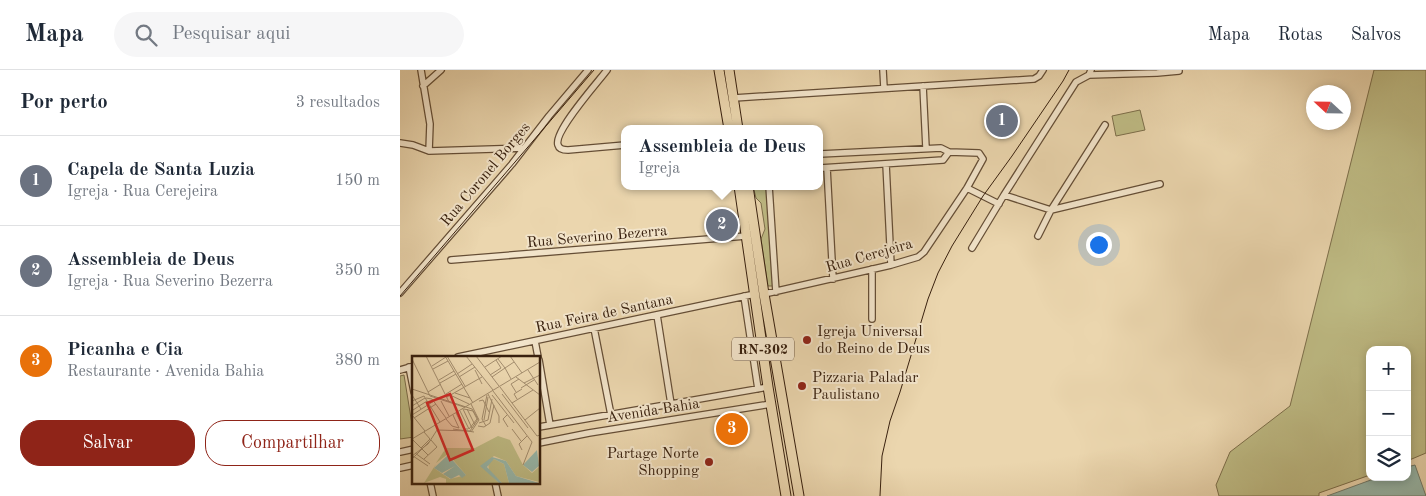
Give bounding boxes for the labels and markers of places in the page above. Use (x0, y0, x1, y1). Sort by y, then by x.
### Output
pin: 1 (986, 102, 1018, 140)
pin: 2 (706, 206, 738, 244)
place label: Igreja Universal do Reino de Deus (817, 325, 930, 357)
marker: Igreja Universal do Reino de Deus (801, 334, 813, 346)
place label: Pizzaria Paladar Paulistano (812, 371, 918, 403)
marker: Pizzaria Paladar Paulistano (796, 380, 808, 392)
pin: 3 (716, 410, 748, 448)
place label: Partage Norte Shopping (607, 447, 699, 479)
marker: Partage Norte Shopping (703, 456, 715, 468)

